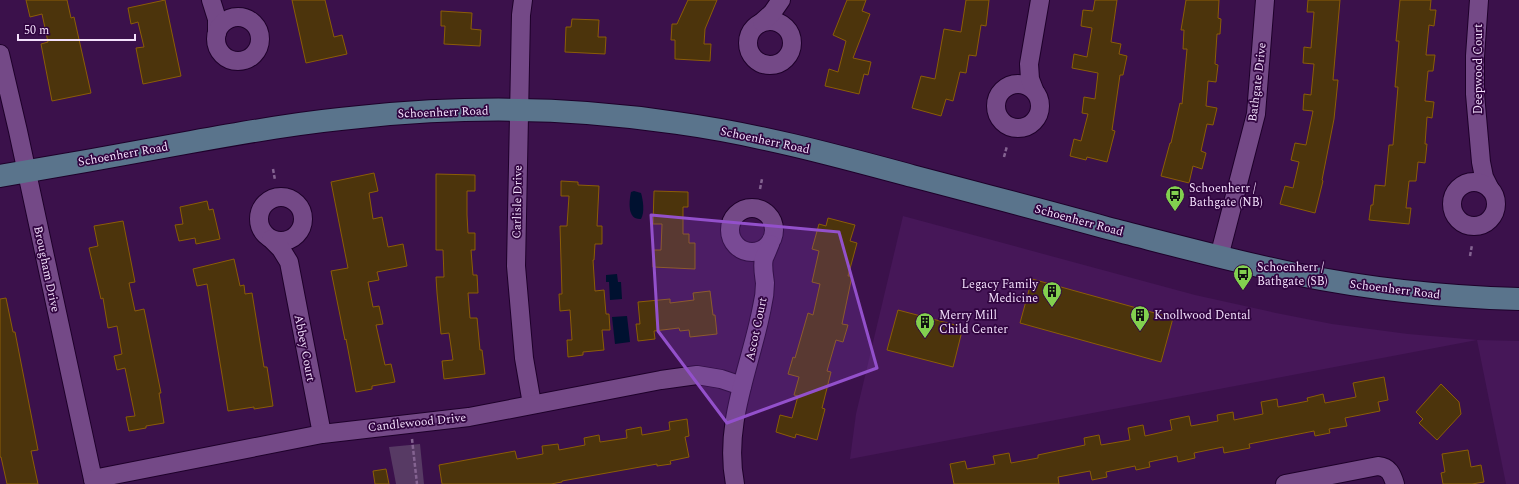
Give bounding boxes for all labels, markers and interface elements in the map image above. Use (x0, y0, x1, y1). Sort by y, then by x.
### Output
scale bar (18, 16, 135, 42)
text: 50 m (24, 21, 49, 40)
street label: Deepwood Court (1469, 24, 1488, 114)
street label: Bathgate Drive (1243, 41, 1272, 123)
street label: Schoenherr Road (397, 101, 489, 124)
street label: Schoenherr Road (718, 122, 812, 159)
street label: Schoenherr Road (77, 137, 170, 172)
street label: Carlisle Drive (507, 165, 528, 239)
place label: Schoenherr / Bathgate (NB) (1189, 179, 1263, 212)
bus stop icon: Schoenherr / Bathgate (NB) (1164, 184, 1186, 212)
street label: Schoenherr Road (1032, 200, 1126, 242)
street label: Brougham Drive (28, 224, 65, 314)
place label: Schoenherr / Bathgate (SB) (1257, 258, 1328, 291)
bus stop icon: Schoenherr / Bathgate (SB) (1232, 263, 1254, 291)
place label: Legacy Family Medicine (961, 275, 1039, 308)
street label: Schoenherr Road (1349, 275, 1442, 305)
building icon: Legacy Family Medicine (1041, 280, 1063, 308)
street label: Ascot Court (740, 296, 772, 363)
building icon: Knollwood Dental (1129, 304, 1151, 332)
place label: Merry Mill Child Center (939, 306, 1008, 339)
place label: Knollwood Dental (1154, 306, 1251, 325)
building icon: Merry Mill Child Center (914, 311, 936, 339)
street label: Abbey Court (289, 313, 320, 383)
street label: Candlewood Drive (367, 408, 467, 437)

